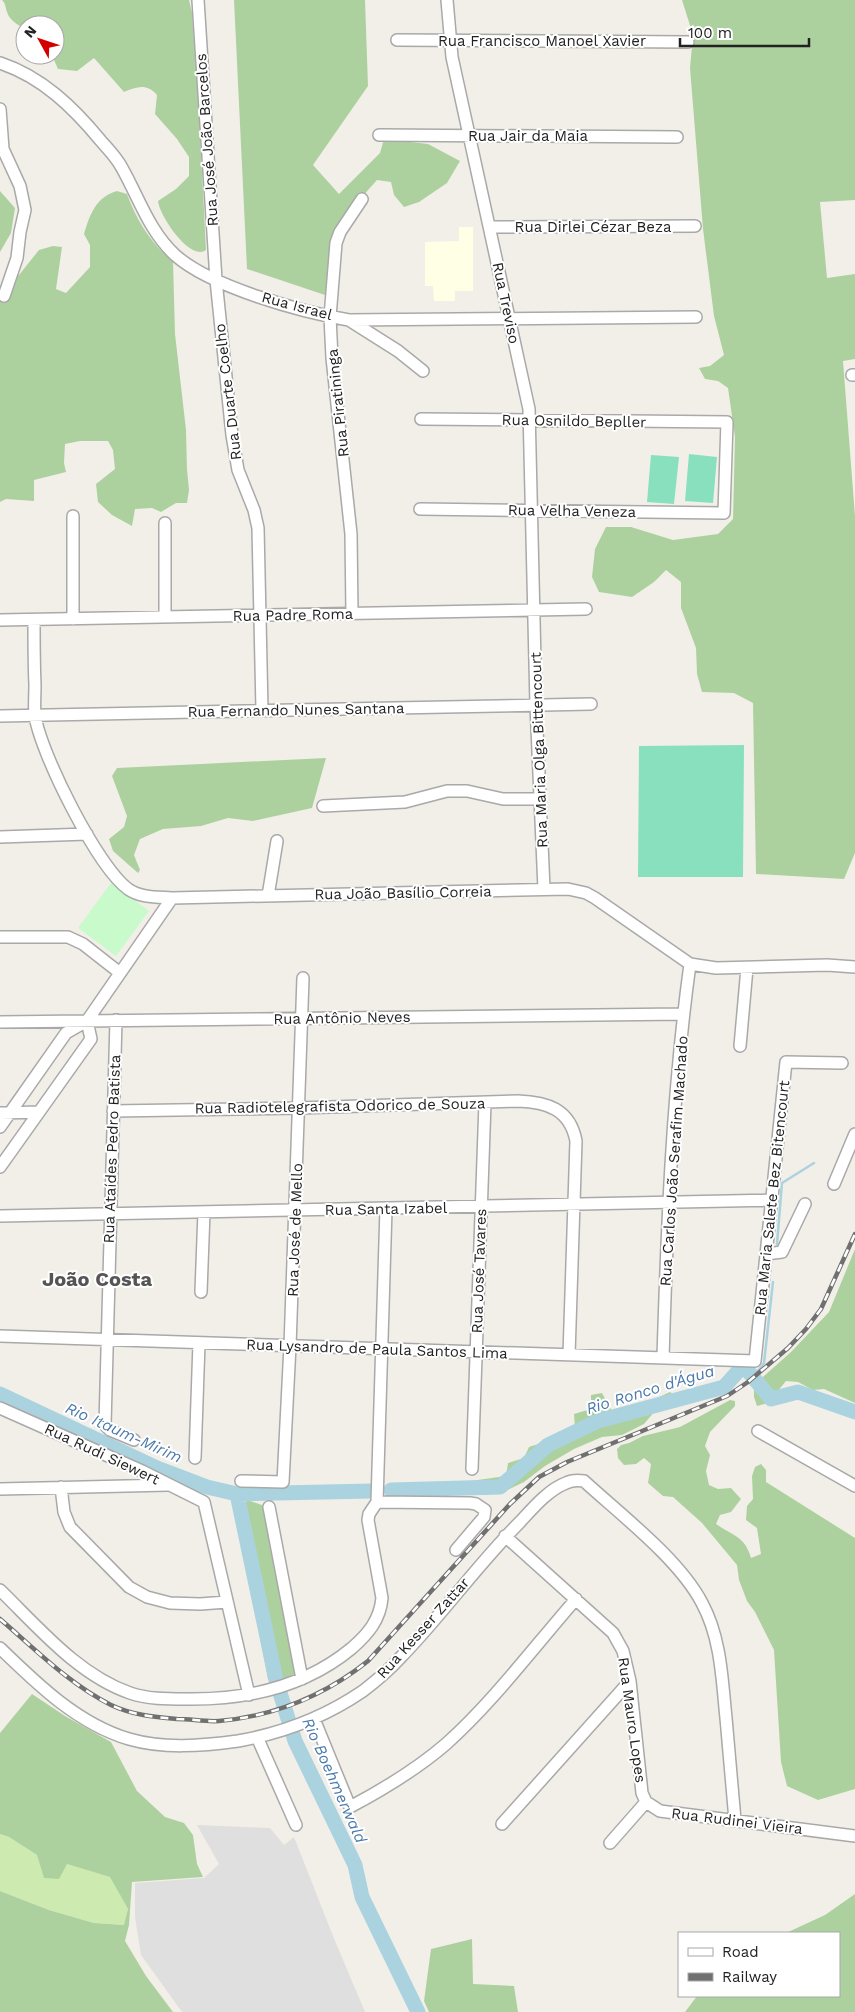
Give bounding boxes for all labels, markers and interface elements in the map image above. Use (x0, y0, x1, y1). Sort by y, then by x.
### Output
north arrow (15, 15, 65, 65)
scale bar (680, 15, 809, 47)
text: N (21, 23, 40, 41)
text: 100 m (688, 24, 732, 42)
street label: Rua Francisco Manoel Xavier (438, 32, 646, 50)
street label: Rua José João Barcelos (192, 53, 222, 227)
street label: Rua Jair da Maia (468, 127, 588, 145)
street label: Rua Dirlei Cézar Beza (515, 218, 672, 236)
street label: Rua Treviso (489, 261, 523, 345)
street label: Rua Israel (260, 288, 335, 324)
street label: Rua Duarte Coelho (211, 323, 245, 461)
street label: Rua Piratininga (323, 347, 353, 458)
street label: Rua Osnildo Bepller (502, 411, 646, 431)
street label: Rua Velha Veneza (508, 501, 637, 521)
street label: Rua Padre Roma (233, 605, 354, 625)
street label: Rua Maria Olga Bittencourt (527, 651, 551, 848)
street label: Rua Fernando Nunes Santana (187, 699, 405, 721)
street label: Rua João Basílio Correia (314, 882, 492, 904)
street label: Rua Antônio Neves (273, 1008, 411, 1028)
street label: Rua Carlos João Serafim Machado (656, 1035, 692, 1287)
street label: Rua Ataídes Pedro Batista (100, 1054, 124, 1244)
street label: Rua Maria Salete Bez Bitencourt (751, 1079, 793, 1316)
street label: Rua Radiotelegrafista Odorico de Souza (195, 1094, 486, 1118)
street label: Rua José de Mello (284, 1163, 306, 1297)
street label: Rua Santa Izabel (325, 1199, 448, 1219)
street label: Rua José Tavares (468, 1208, 490, 1334)
district label: João Costa (42, 1267, 152, 1291)
street label: Rua Lysandro de Paula Santos Lima (246, 1335, 509, 1363)
water label: Rio Ronco d'Água (584, 1361, 717, 1418)
water label: Rio Itaum-Mirim (63, 1398, 185, 1467)
street label: Rua Rudi Siewert (42, 1419, 163, 1489)
street label: Rua Kesser Zattar (373, 1574, 473, 1682)
street label: Rua Mauro Lopes (614, 1656, 650, 1784)
water label: Rio Boehmerwald (298, 1715, 371, 1847)
street label: Rua Rudinei Vieira (670, 1804, 804, 1838)
legend (678, 1932, 840, 1997)
text: Road (722, 1943, 759, 1961)
text: Railway (722, 1968, 777, 1986)

